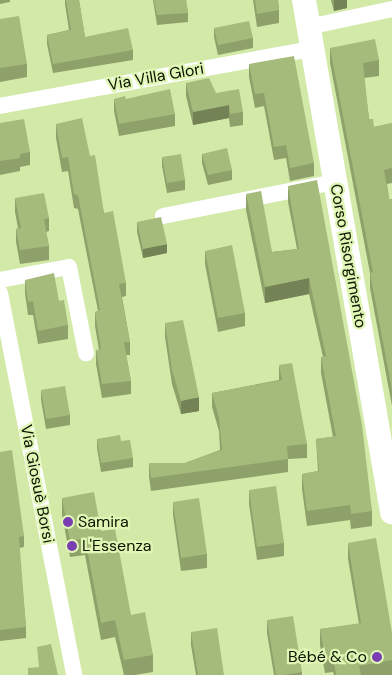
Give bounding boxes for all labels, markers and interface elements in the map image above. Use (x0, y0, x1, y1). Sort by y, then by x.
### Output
street label: Via Villa Glori (107, 59, 205, 95)
street label: Corso Risorgimento (326, 182, 370, 330)
street label: Via Giosuè Borsi (16, 423, 58, 545)
place label: Samira (78, 512, 129, 532)
marker: Samira (62, 516, 74, 528)
place label: L'Essenza (82, 536, 151, 556)
marker: L'Essenza (66, 540, 78, 552)
place label: Bébé & Co (288, 647, 367, 667)
marker: Bébé & Co (371, 651, 383, 663)

